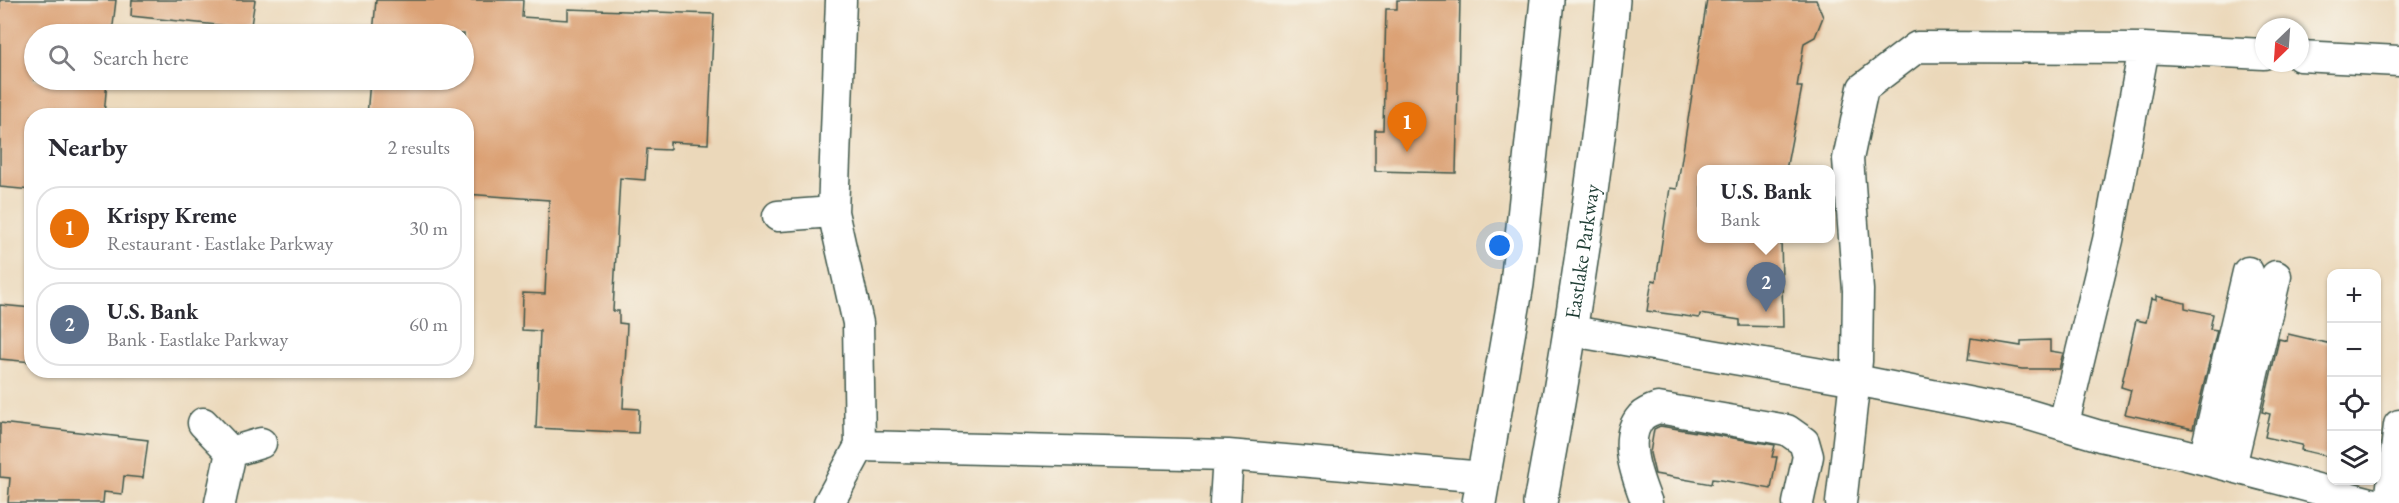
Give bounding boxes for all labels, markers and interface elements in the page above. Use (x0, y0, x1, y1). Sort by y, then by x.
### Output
north arrow (2255, 18, 2309, 72)
search box (24, 24, 474, 90)
icon: search (45, 41, 78, 74)
text: Search here (93, 43, 188, 72)
pin: 1 (1388, 102, 1426, 152)
text: Nearby (48, 130, 128, 164)
text: 2 results (387, 134, 450, 160)
popup (1697, 165, 1835, 243)
text: U.S. Bank (1720, 177, 1812, 206)
street label: Eastlake Parkway (1558, 182, 1605, 321)
text: Krispy Kreme (107, 201, 237, 230)
text: Bank (1720, 206, 1760, 232)
text: 1 (64, 215, 75, 241)
text: 30 m (409, 215, 448, 241)
text: Restaurant · Eastlake Parkway (107, 230, 333, 256)
your location (1485, 231, 1514, 260)
pin: 2 (1746, 262, 1786, 312)
map controls (2327, 269, 2381, 485)
button: + (2327, 269, 2381, 323)
text: U.S. Bank (107, 297, 198, 326)
text: 2 (64, 311, 75, 337)
text: 60 m (409, 311, 448, 337)
button: − (2327, 323, 2381, 377)
text: Bank · Eastlake Parkway (107, 326, 288, 352)
button: locate (2327, 377, 2381, 431)
button: layers (2327, 431, 2381, 485)

